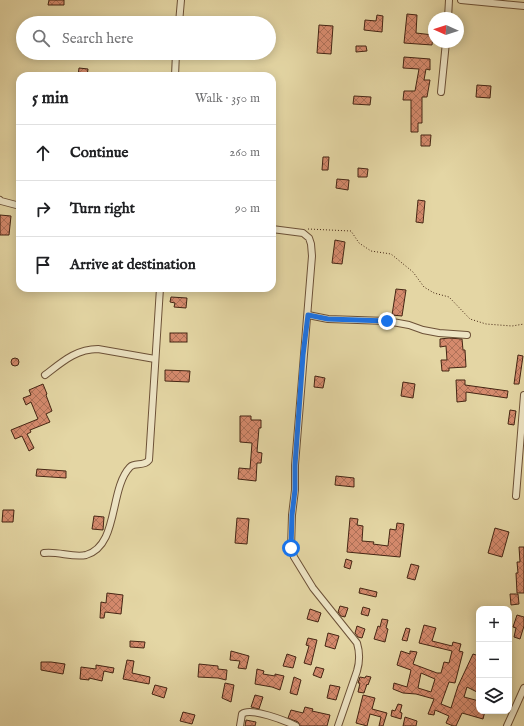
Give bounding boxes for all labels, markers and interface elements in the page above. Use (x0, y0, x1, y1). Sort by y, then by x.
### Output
north arrow (428, 12, 464, 48)
search box (16, 16, 276, 60)
icon: search (30, 27, 52, 49)
text: Search here (62, 29, 133, 48)
text: 5 min (32, 88, 69, 109)
text: Walk · 350 m (195, 90, 260, 107)
icon: ahead (32, 142, 54, 164)
text: Continue (70, 143, 128, 162)
text: 260 m (229, 144, 260, 161)
icon: right (32, 198, 54, 220)
text: Turn right (70, 199, 135, 218)
text: 90 m (235, 200, 260, 217)
icon: arrive (32, 254, 54, 276)
text: Arrive at destination (70, 255, 196, 274)
route end (378, 312, 396, 330)
route start (282, 539, 300, 557)
map controls (476, 606, 512, 714)
button: + (476, 606, 512, 642)
button: − (476, 642, 512, 678)
button: layers (476, 678, 512, 714)

